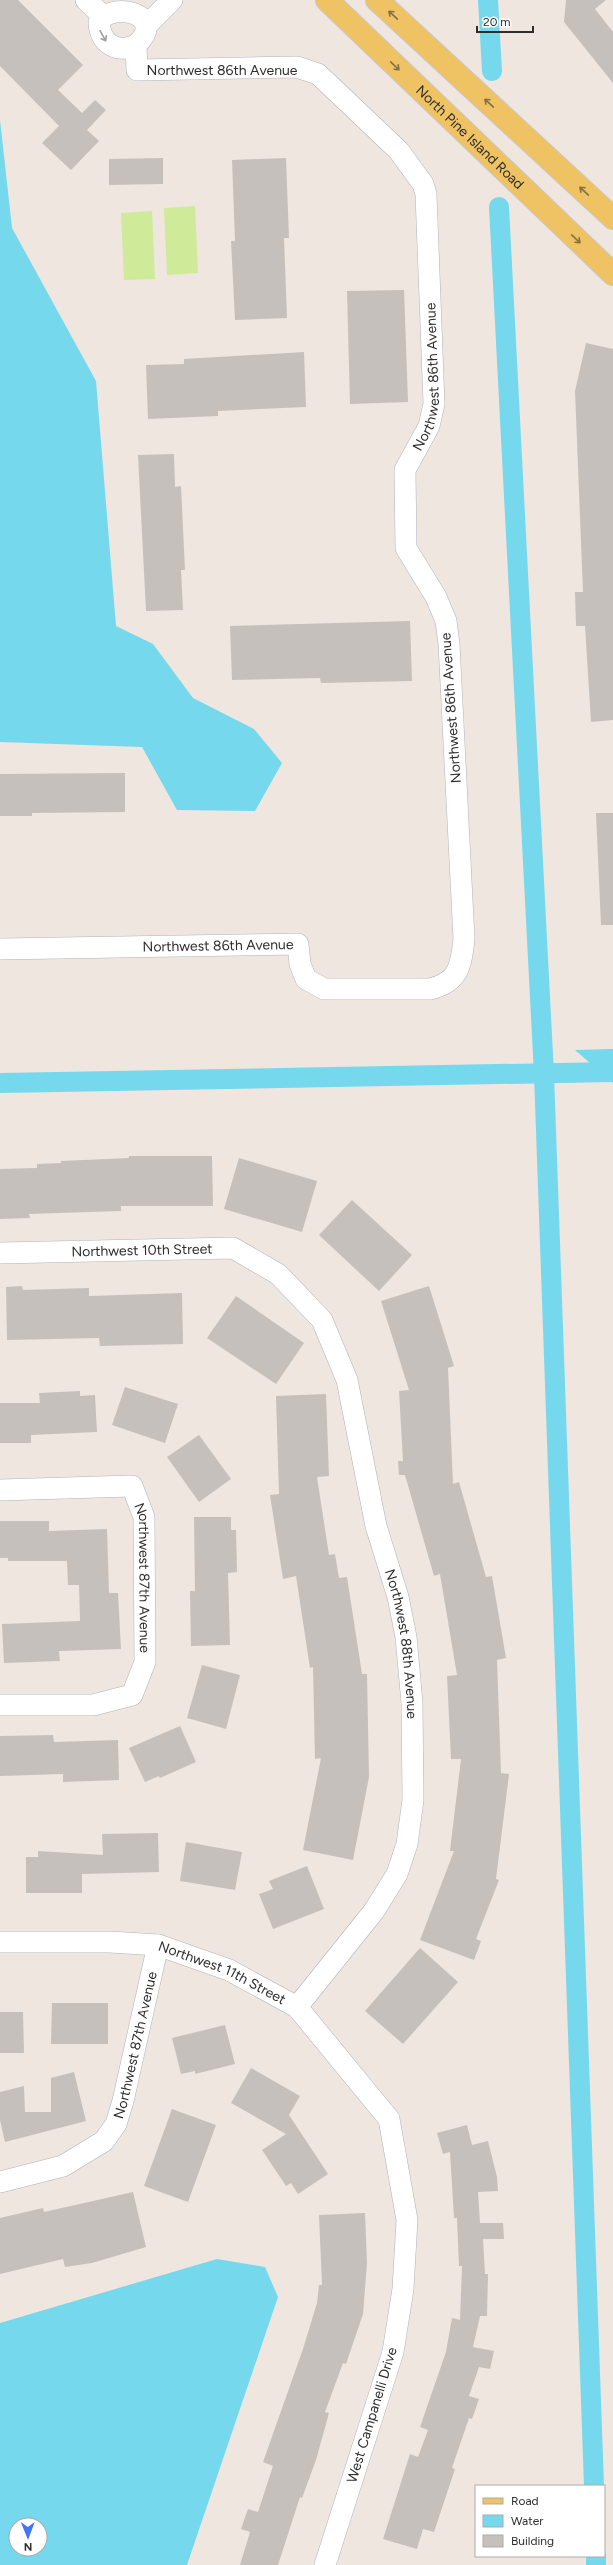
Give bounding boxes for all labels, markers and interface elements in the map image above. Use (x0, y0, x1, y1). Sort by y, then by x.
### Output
scale bar (477, 8, 533, 34)
one-way arrow (388, 10, 398, 20)
text: 20 m (483, 15, 511, 29)
one-way arrow (99, 30, 107, 42)
one-way arrow (390, 61, 400, 70)
street label: Northwest 86th Avenue (147, 62, 298, 79)
street label: North Pine Island Road (413, 81, 527, 193)
one-way arrow (484, 98, 494, 108)
one-way arrow (579, 186, 589, 196)
one-way arrow (571, 234, 581, 244)
street label: Northwest 86th Avenue (409, 302, 443, 454)
street label: Northwest 86th Avenue (437, 632, 465, 784)
street label: Northwest 86th Avenue (142, 936, 294, 955)
street label: Northwest 10th Street (71, 1240, 213, 1260)
street label: Northwest 87th Avenue (131, 1500, 153, 1653)
street label: Northwest 88th Avenue (381, 1567, 421, 1719)
street label: Northwest 11th Street (156, 1937, 289, 2008)
street label: Northwest 87th Avenue (110, 1970, 160, 2121)
street label: West Campanelli Drive (343, 2345, 401, 2485)
legend (475, 2485, 605, 2557)
text: Road (511, 2494, 539, 2508)
text: Water (511, 2514, 543, 2528)
north arrow (8, 2517, 48, 2557)
text: Building (511, 2534, 554, 2548)
text: N (24, 2540, 33, 2553)

